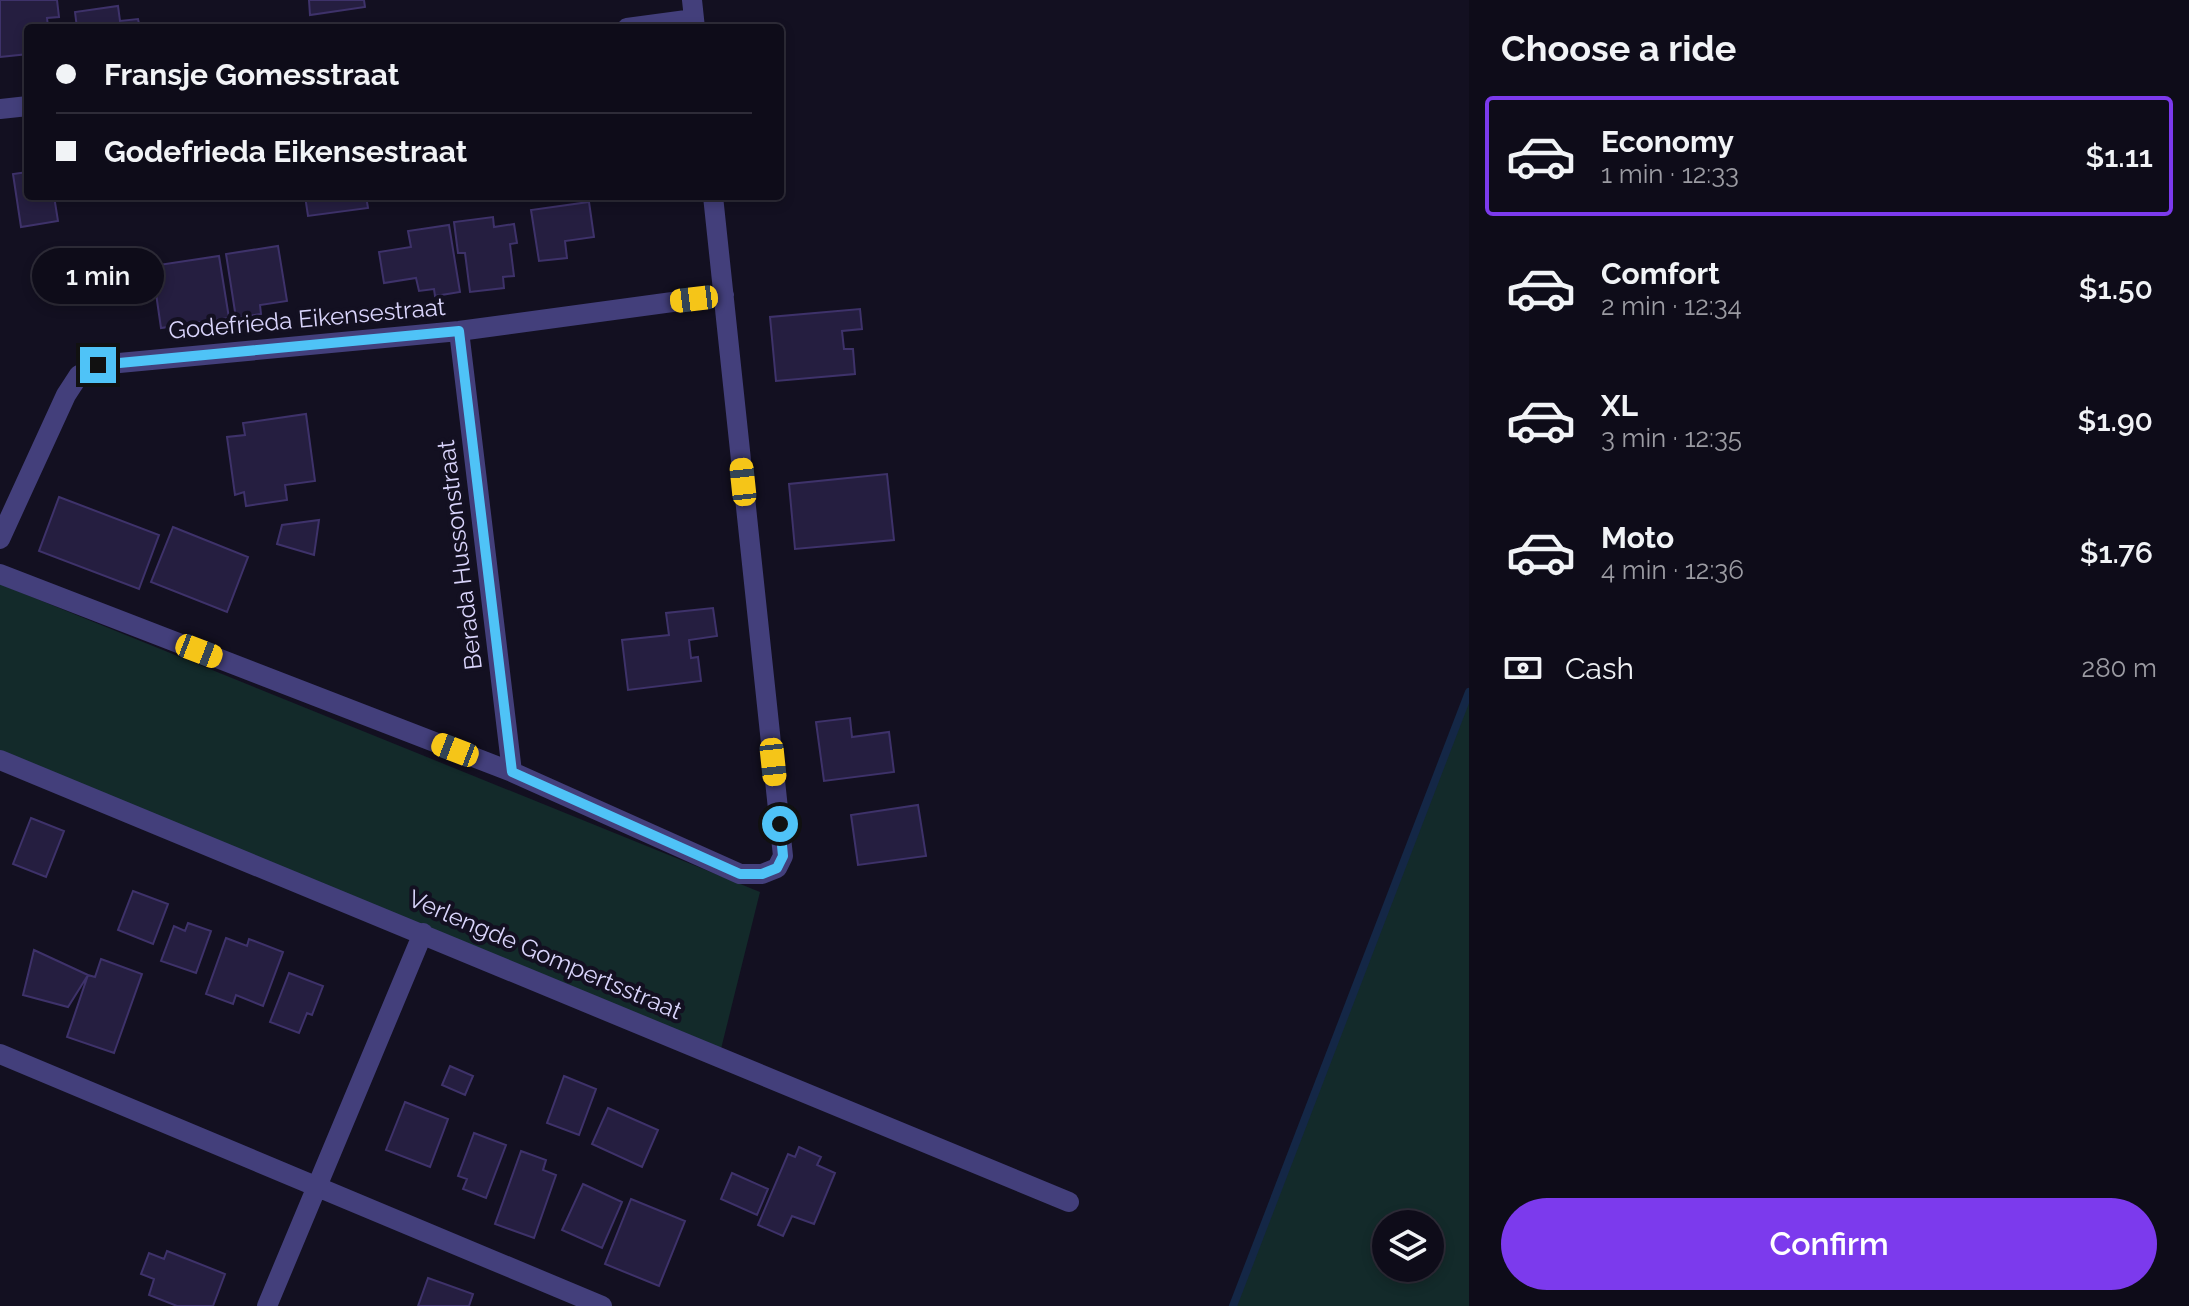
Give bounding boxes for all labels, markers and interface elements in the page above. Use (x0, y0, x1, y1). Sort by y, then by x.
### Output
text: Choose a ride (1501, 27, 1736, 69)
text: Fransje Gomesstraat (104, 57, 399, 92)
icon: car (1505, 120, 1577, 192)
text: Economy (1601, 124, 1734, 159)
text: Godefrieda Eikensestraat (104, 134, 467, 169)
text: $1.11 (2085, 139, 2153, 174)
text: 1 min · 12:33 (1601, 159, 1739, 189)
callout: 1 min (32, 249, 164, 305)
icon: car (1505, 252, 1577, 324)
text: Comfort (1601, 256, 1720, 291)
text: 1 min (66, 261, 130, 291)
text: $1.50 (2079, 271, 2153, 306)
car (669, 284, 719, 314)
text: 2 min · 12:34 (1601, 291, 1742, 321)
street label: Godefrieda Eikensestraat (167, 292, 447, 345)
route end (80, 347, 116, 383)
icon: car (1505, 384, 1577, 456)
text: XL (1601, 388, 1638, 423)
text: $1.90 (2078, 403, 2153, 438)
text: 3 min · 12:35 (1601, 423, 1742, 453)
street label: Berada Hussonstraat (431, 439, 488, 672)
car (729, 457, 757, 507)
icon: car (1505, 516, 1577, 588)
text: Moto (1601, 520, 1674, 555)
text: $1.76 (2080, 535, 2153, 570)
text: 4 min · 12:36 (1601, 555, 1744, 585)
car (172, 631, 226, 671)
icon: cash (1501, 646, 1545, 690)
text: Cash (1565, 651, 1634, 686)
text: 280 m (2082, 653, 2157, 683)
car (428, 730, 482, 770)
car (759, 737, 787, 787)
route start (762, 806, 798, 842)
street label: Verlengde Gompertsstraat (404, 884, 686, 1025)
button: Confirm (1501, 1198, 2157, 1290)
map controls (1372, 1210, 1444, 1282)
button: layers (1372, 1210, 1444, 1282)

